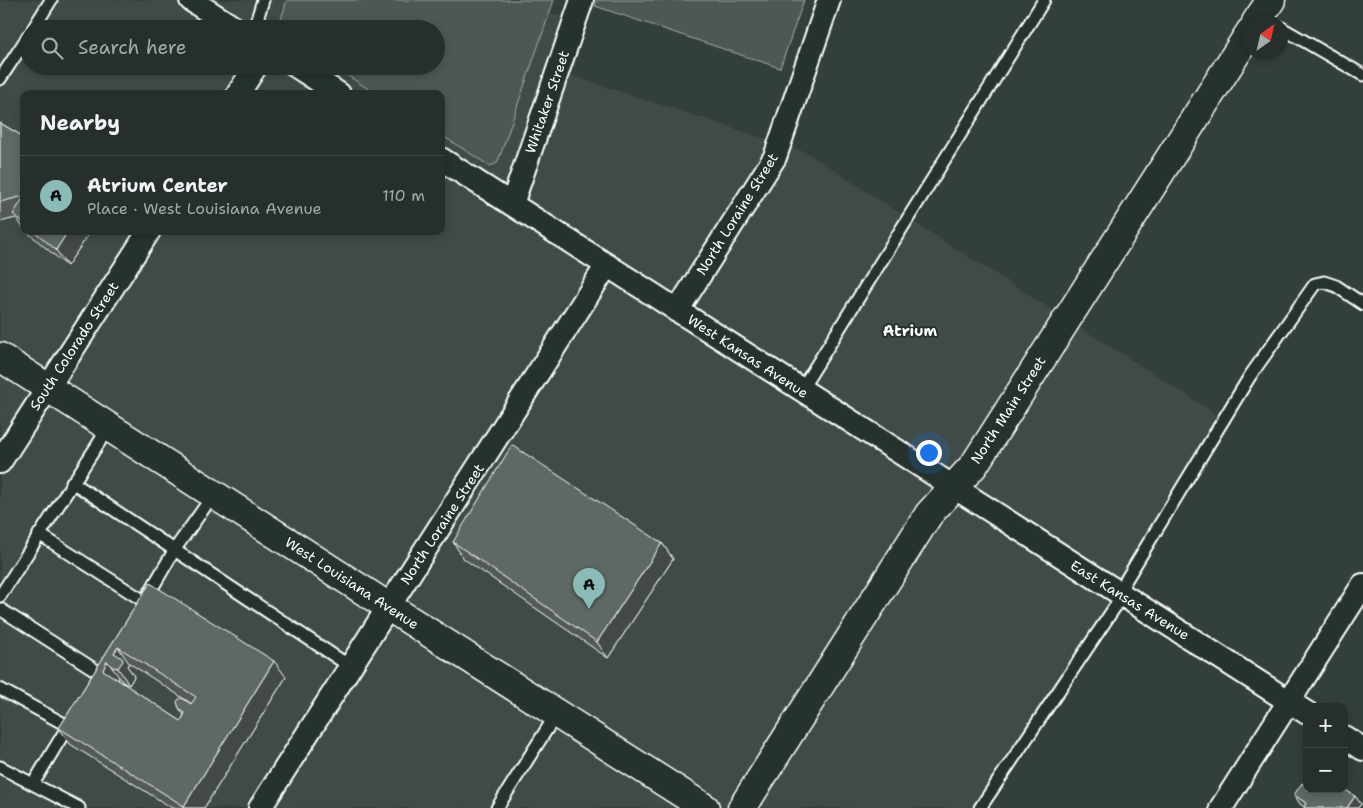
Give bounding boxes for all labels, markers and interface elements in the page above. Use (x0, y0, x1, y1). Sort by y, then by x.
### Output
north arrow (1243, 15, 1288, 60)
search box (20, 20, 445, 75)
icon: search (38, 34, 66, 62)
text: Search here (78, 35, 187, 60)
street label: Whitaker Street (521, 48, 573, 156)
text: Nearby (40, 109, 120, 137)
street label: North Loraine Street (692, 150, 782, 278)
text: Atrium Center (87, 173, 228, 198)
text: A (50, 185, 62, 206)
text: 110 m (382, 185, 425, 206)
text: Place · West Louisiana Avenue (87, 198, 322, 219)
street label: South Colorado Street (26, 278, 122, 414)
street label: West Kansas Avenue (684, 310, 812, 402)
district label: Atrium (883, 321, 937, 341)
street label: North Main Street (966, 353, 1050, 467)
your location (916, 440, 942, 466)
street label: North Loraine Street (396, 460, 488, 588)
street label: West Louisiana Avenue (282, 533, 422, 633)
street label: East Kansas Avenue (1067, 556, 1193, 644)
pin: A (573, 568, 605, 609)
map controls (1303, 703, 1348, 793)
button: + (1303, 703, 1348, 748)
button: − (1303, 748, 1348, 793)

